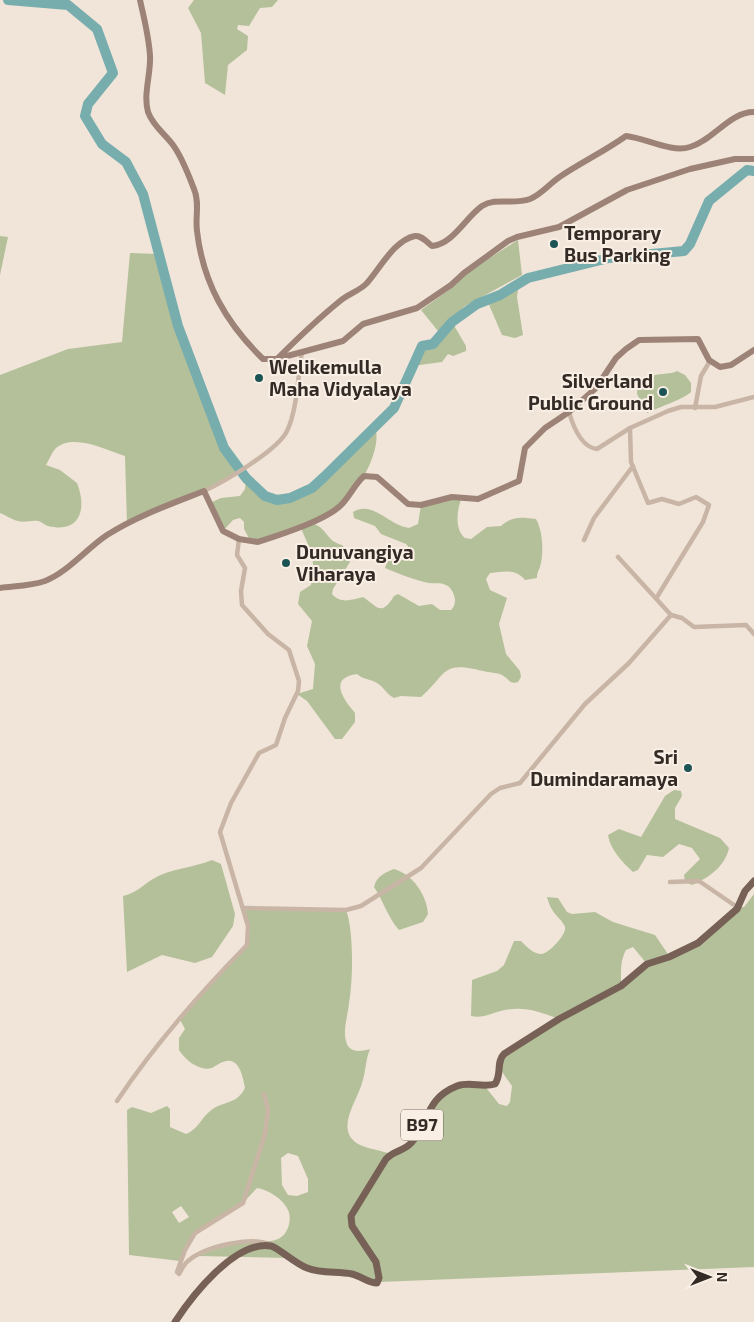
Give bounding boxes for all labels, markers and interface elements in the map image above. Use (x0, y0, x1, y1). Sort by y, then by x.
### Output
place label: Temporary Bus Parking (564, 221, 671, 266)
marker: Temporary Bus Parking (548, 238, 560, 250)
place label: Welikemulla Maha Vidyalaya (269, 355, 412, 401)
place label: Silverland Public Ground (528, 369, 653, 414)
marker: Welikemulla Maha Vidyalaya (253, 372, 265, 384)
marker: Silverland Public Ground (657, 386, 669, 398)
place label: Dunuvangiya Viharaya (296, 540, 414, 586)
marker: Dunuvangiya Viharaya (280, 557, 292, 569)
place label: Sri Dumindaramaya (530, 745, 678, 791)
marker: Sri Dumindaramaya (682, 762, 694, 774)
road number: B97 (401, 1110, 443, 1140)
north arrow (684, 1252, 734, 1302)
text: N (714, 1272, 731, 1282)

